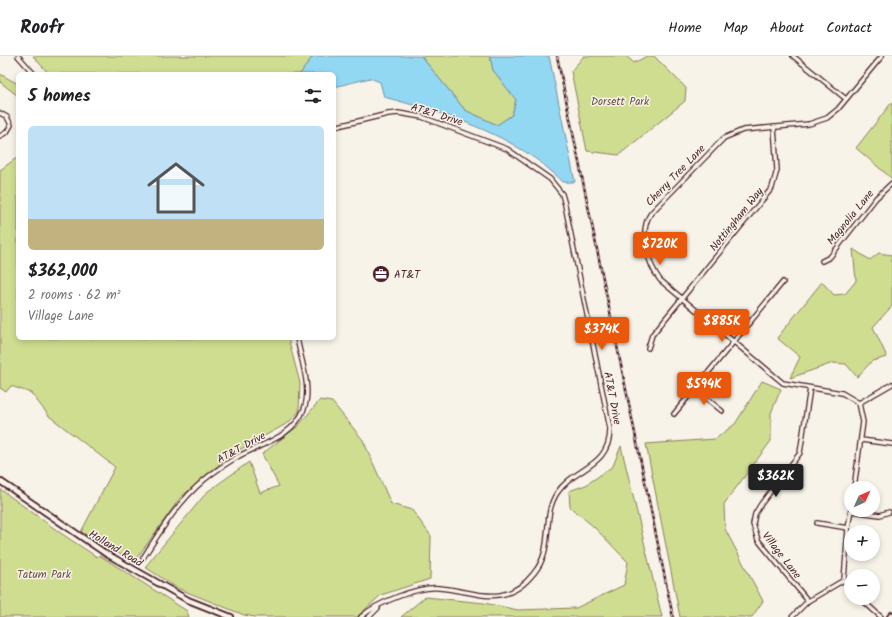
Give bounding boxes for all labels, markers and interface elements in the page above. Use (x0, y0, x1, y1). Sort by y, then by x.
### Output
text: Roofr (20, 13, 64, 43)
text: Home (668, 17, 702, 39)
text: Map (724, 17, 748, 39)
text: About (770, 17, 804, 39)
text: Contact (826, 17, 872, 39)
text: 5 homes (28, 83, 91, 110)
icon: filters (302, 85, 324, 107)
park label: Dorsett Park (591, 93, 650, 111)
street label: AT&T Drive (408, 99, 465, 131)
street label: Cherry Tree Lane (641, 141, 710, 211)
icon: home (140, 152, 212, 224)
street label: Nottingham Way (705, 183, 769, 256)
street label: Magnolia Lane (823, 186, 879, 249)
pin: $720K (632, 232, 688, 266)
text: $720K (642, 234, 678, 255)
text: $362,000 (28, 258, 97, 285)
office icon: AT&T (371, 264, 391, 284)
place label: AT&T (394, 266, 421, 284)
text: 2 rooms · 62 m² (28, 285, 121, 306)
text: Village Lane (28, 306, 94, 327)
pin: $885K (694, 309, 750, 343)
text: $885K (703, 311, 741, 332)
pin: $374K (574, 317, 630, 351)
text: $374K (584, 319, 620, 340)
street label: AT&T Drive (598, 370, 626, 426)
pin: $594K (676, 372, 732, 406)
text: $594K (686, 374, 722, 395)
street label: AT&T Drive (214, 427, 269, 469)
pin: $362K (748, 464, 804, 498)
text: $362K (757, 466, 795, 487)
north arrow (844, 481, 880, 517)
map controls (844, 481, 880, 605)
button: + (844, 525, 880, 561)
street label: Holland Road (85, 526, 147, 572)
street label: Village Lane (757, 528, 805, 583)
park label: Tatum Park (17, 566, 72, 584)
button: − (844, 569, 880, 605)

